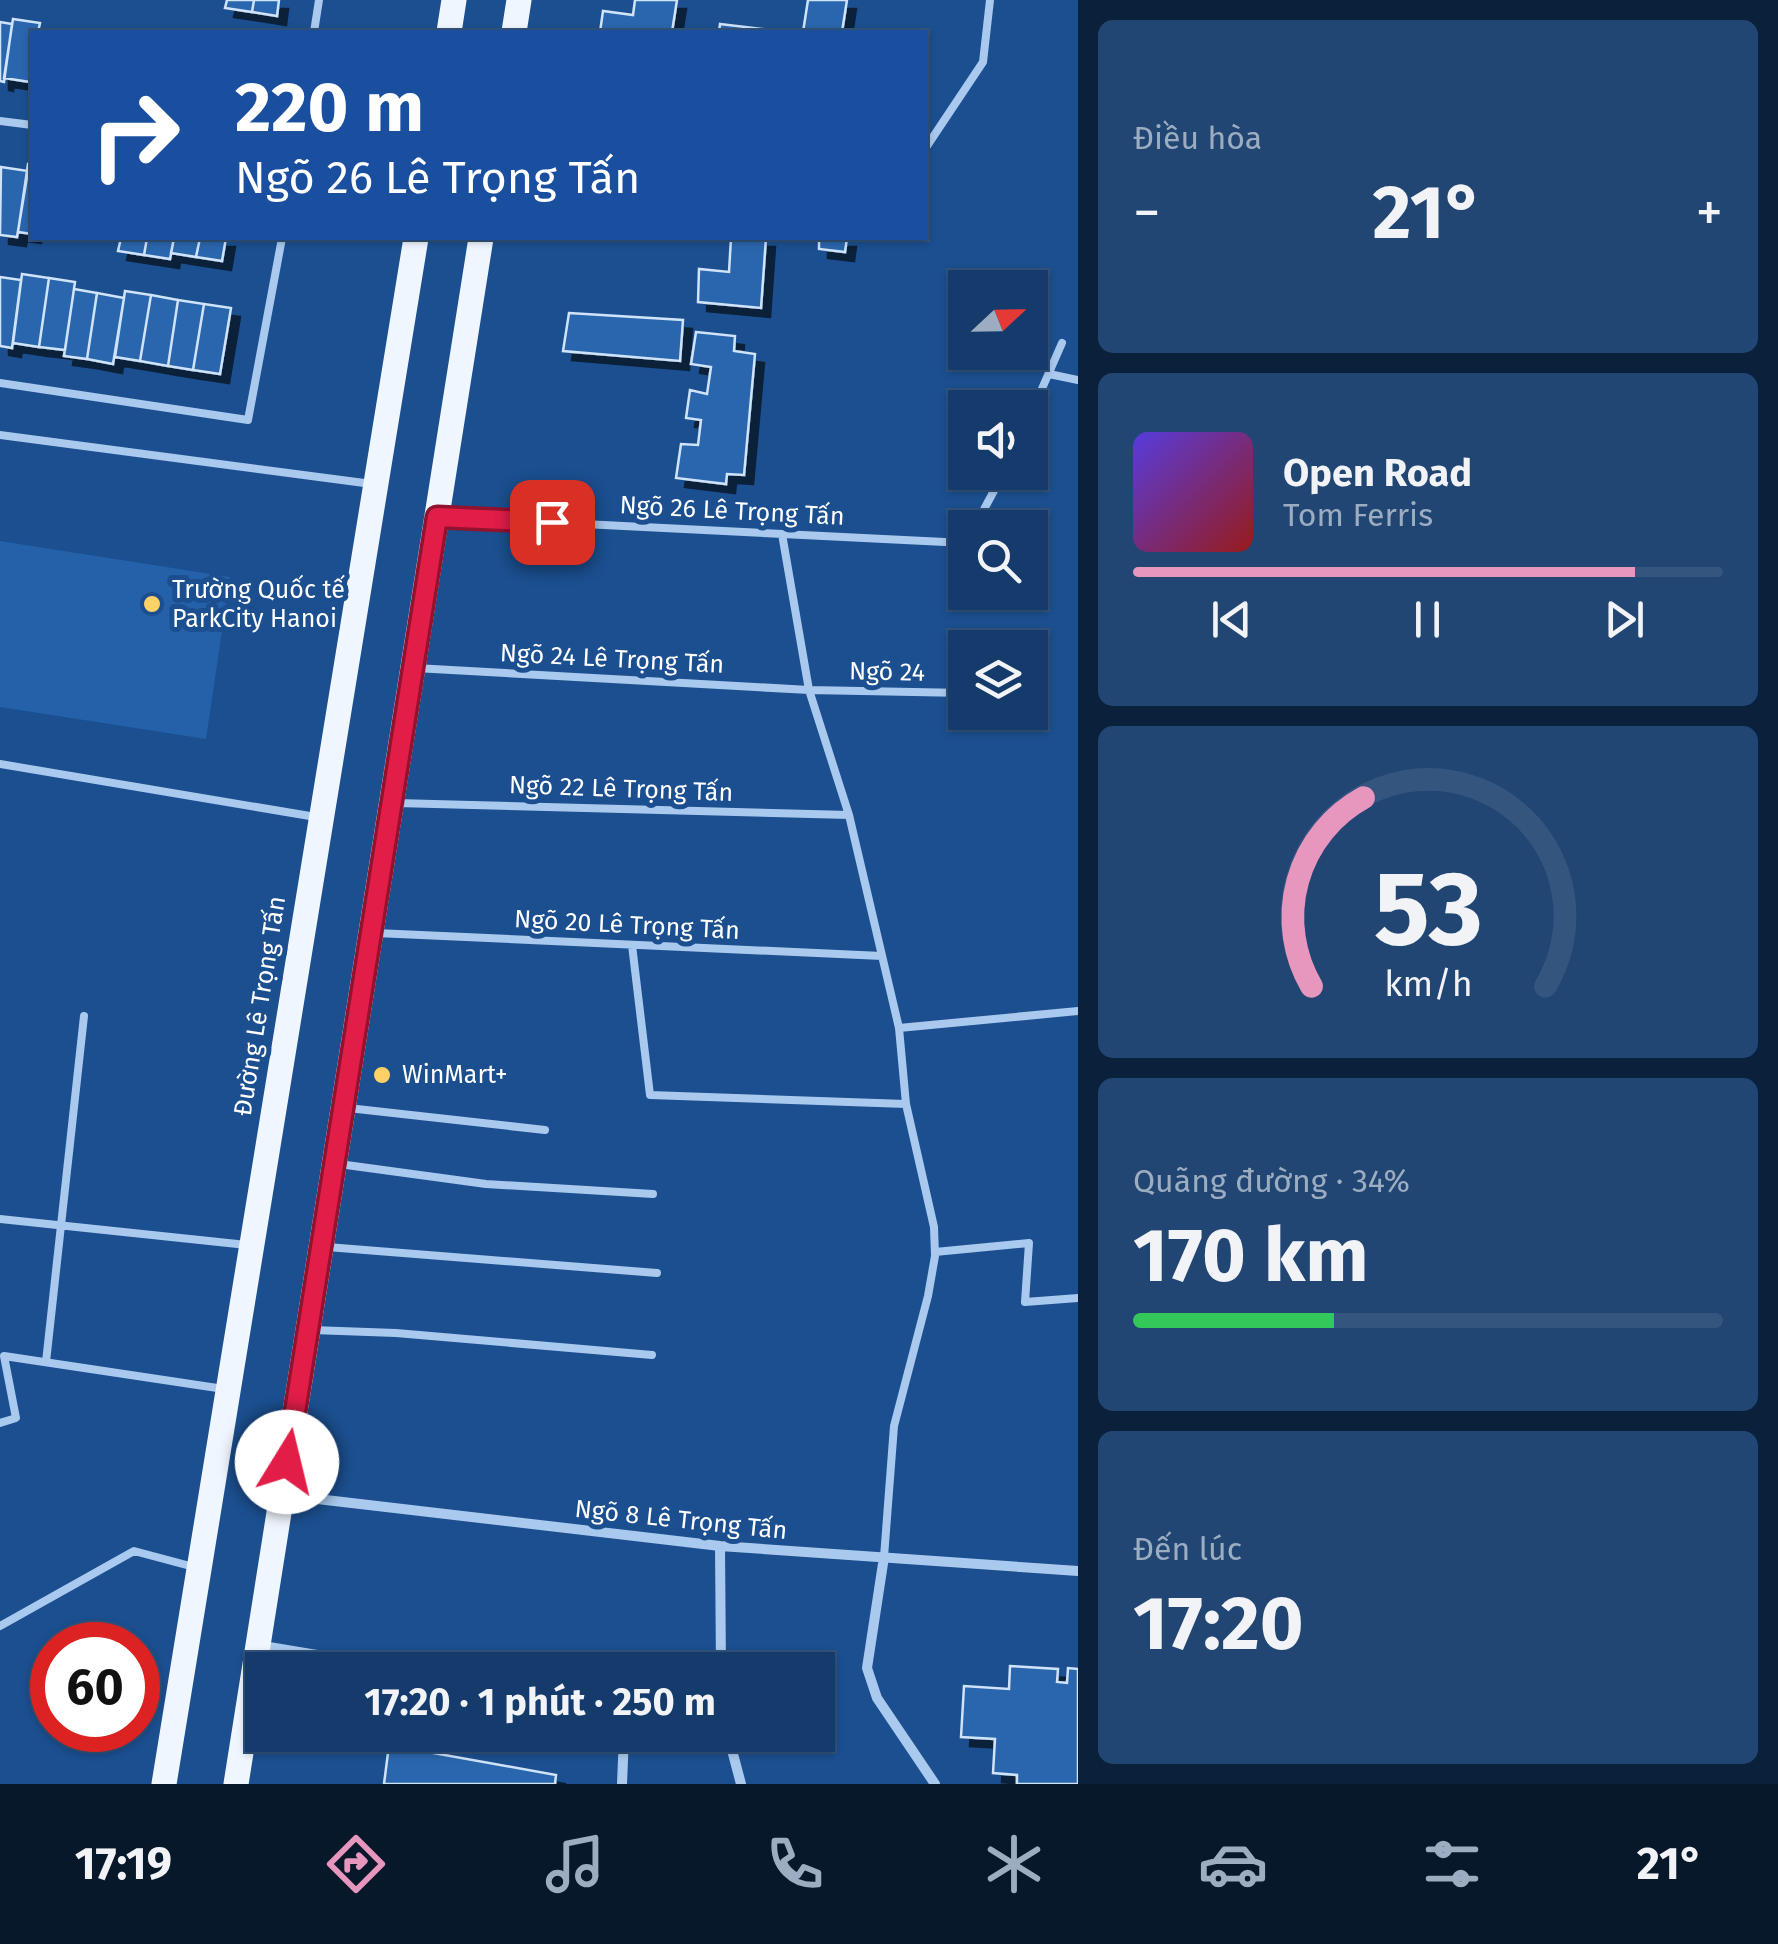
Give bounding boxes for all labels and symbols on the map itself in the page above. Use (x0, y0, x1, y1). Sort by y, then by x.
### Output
north arrow (948, 270, 1048, 370)
pin (510, 480, 595, 565)
street label: Ngõ 26 Lê Trọng Tấn (619, 489, 845, 532)
place label: Trường Quốc tế ParkCity Hanoi (172, 574, 345, 634)
marker: Trường Quốc tế ParkCity Hanoi (141, 593, 163, 615)
street label: Ngõ 24 Lê Trọng Tấn (499, 637, 725, 680)
street label: Ngõ 24 (849, 656, 925, 688)
street label: Ngõ 22 Lê Trọng Tấn (508, 769, 734, 808)
street label: Đường Lê Trọng Tấn (227, 894, 292, 1118)
street label: Ngõ 20 Lê Trọng Tấn (513, 903, 741, 946)
place label: WinMart+ (402, 1060, 508, 1090)
marker: WinMart+ (371, 1064, 393, 1086)
position arrow (235, 1410, 339, 1514)
street label: Ngõ 8 Lê Trọng Tấn (573, 1493, 789, 1546)
speed limit sign: 60 (30, 1622, 160, 1752)

